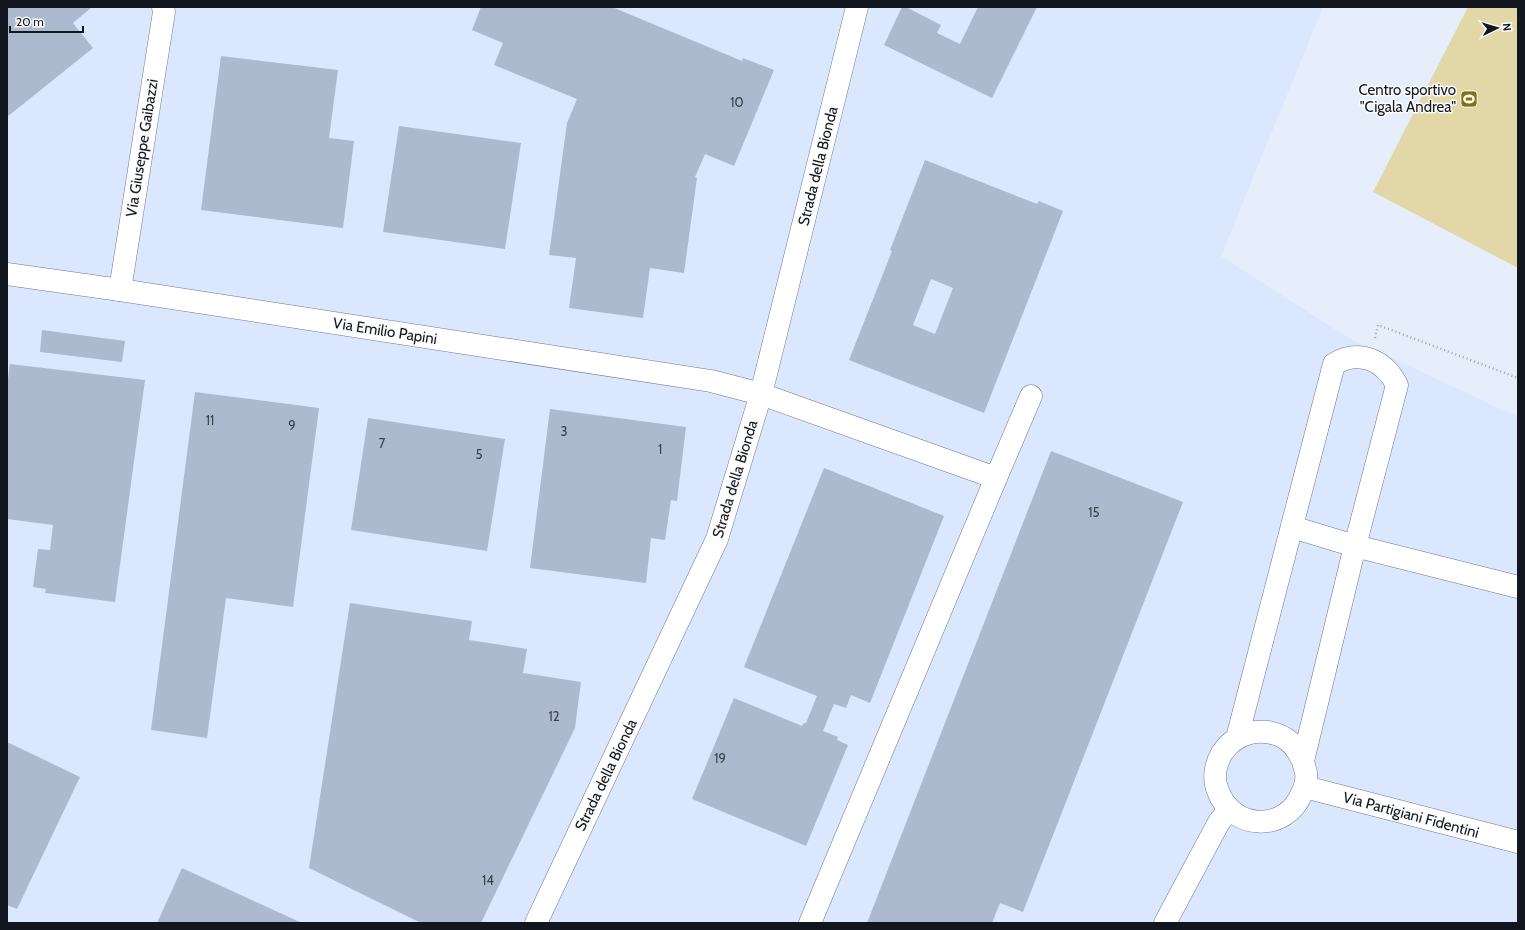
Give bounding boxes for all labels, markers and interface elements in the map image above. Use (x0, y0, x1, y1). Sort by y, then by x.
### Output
scale bar (10, 8, 83, 34)
north arrow (1477, 8, 1517, 48)
text: 20 m (16, 14, 44, 29)
text: N (1500, 23, 1514, 32)
street label: Via Giuseppe Gaibazzi (122, 78, 162, 218)
place label: Centro sportivo "Cigala Andrea" (1359, 81, 1456, 116)
sports icon: Centro sportivo "Cigala Andrea" (1459, 89, 1479, 109)
house number: 10 (730, 94, 744, 110)
street label: Strada della Bionda (794, 104, 842, 227)
street label: Via Emilio Papini (332, 314, 438, 348)
house number: 11 (206, 412, 214, 428)
house number: 9 (288, 417, 296, 433)
street label: Strada della Bionda (709, 417, 762, 540)
house number: 3 (560, 423, 568, 439)
house number: 7 (379, 435, 386, 451)
house number: 1 (658, 441, 662, 457)
house number: 5 (475, 446, 483, 462)
house number: 15 (1088, 504, 1100, 520)
house number: 12 (548, 708, 560, 724)
street label: Strada della Bionda (571, 715, 641, 834)
house number: 19 (714, 750, 726, 766)
street label: Via Partigiani Fidentini (1341, 788, 1481, 842)
house number: 14 (482, 872, 494, 888)

